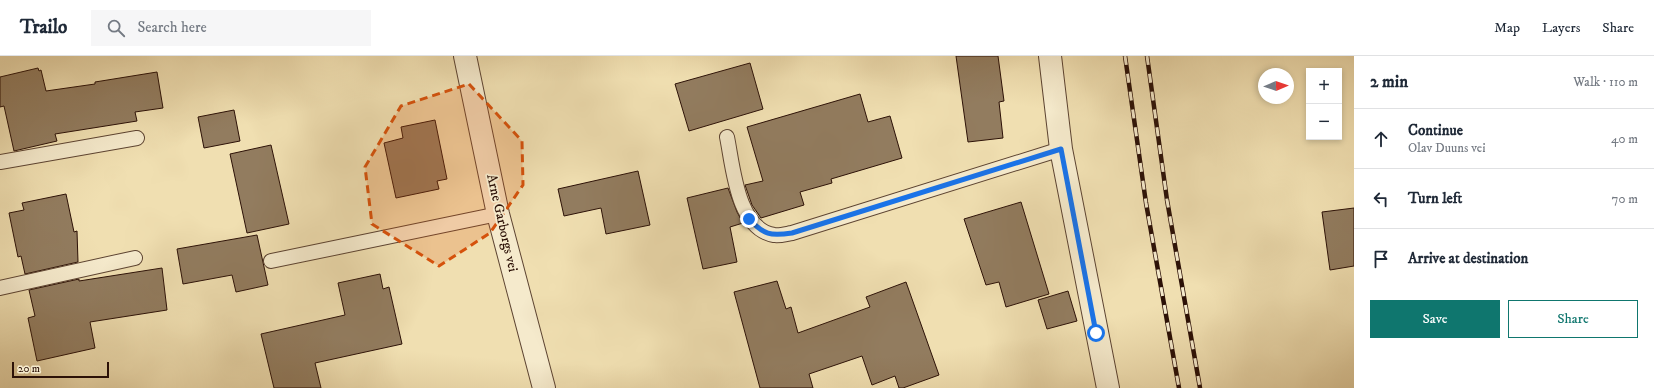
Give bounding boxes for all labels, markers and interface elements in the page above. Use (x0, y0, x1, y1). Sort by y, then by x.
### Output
search box (91, 10, 371, 46)
text: Trailo (20, 16, 67, 39)
icon: search (105, 17, 127, 39)
text: Search here (137, 18, 207, 37)
text: Map (1494, 19, 1520, 37)
text: Layers (1542, 19, 1580, 37)
text: Share (1602, 19, 1634, 37)
north arrow (1258, 68, 1294, 104)
map controls (1306, 68, 1342, 140)
button: + (1306, 68, 1342, 104)
text: 2 min (1370, 71, 1408, 93)
text: Walk · 110 m (1573, 74, 1638, 90)
button: − (1306, 104, 1342, 140)
text: Continue (1408, 121, 1463, 140)
icon: ahead (1370, 128, 1392, 150)
text: 40 m (1611, 131, 1638, 147)
text: Olav Duuns vei (1408, 140, 1486, 156)
street label: Arne Garborgs vei (482, 172, 522, 274)
icon: left (1370, 188, 1392, 210)
text: Turn left (1408, 189, 1462, 208)
text: 70 m (1612, 191, 1638, 207)
route end (740, 210, 758, 228)
icon: arrive (1370, 248, 1392, 270)
text: Arrive at destination (1408, 249, 1528, 268)
button: Save (1370, 300, 1500, 338)
button: Share (1508, 300, 1638, 338)
route start (1087, 324, 1105, 342)
scale bar (12, 360, 109, 379)
text: 20 m (18, 362, 40, 376)

